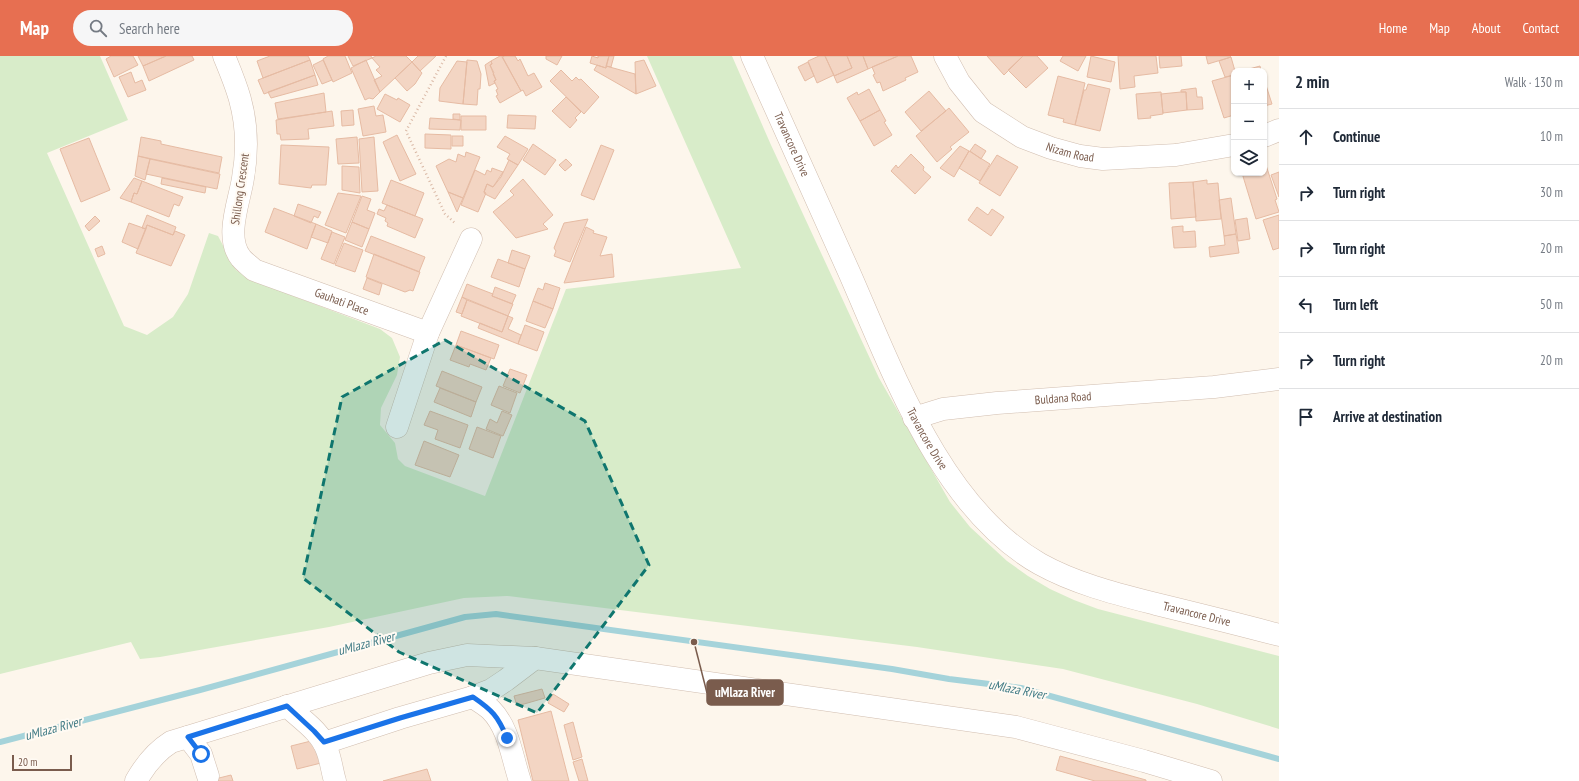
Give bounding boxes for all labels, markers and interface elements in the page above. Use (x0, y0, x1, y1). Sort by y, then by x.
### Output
search box (73, 10, 353, 46)
text: Map (20, 16, 49, 40)
icon: search (87, 17, 109, 39)
text: Search here (119, 19, 180, 38)
text: Home (1379, 19, 1407, 37)
text: Map (1429, 19, 1450, 37)
text: About (1472, 19, 1501, 37)
text: Contact (1523, 19, 1559, 37)
map controls (1231, 68, 1267, 176)
button: + (1231, 68, 1267, 104)
text: 2 min (1295, 71, 1329, 93)
text: Walk · 130 m (1505, 74, 1563, 91)
button: − (1231, 104, 1267, 140)
street label: Travancore Drive (771, 110, 813, 179)
icon: ahead (1295, 126, 1317, 148)
text: Continue (1333, 127, 1380, 146)
text: 10 m (1540, 128, 1563, 145)
street label: Nizam Road (1044, 139, 1095, 165)
button: layers (1231, 140, 1267, 176)
street label: Shillong Crescent (227, 152, 252, 226)
icon: right (1295, 182, 1317, 204)
text: Turn right (1333, 183, 1385, 202)
text: 30 m (1540, 184, 1563, 201)
icon: right (1295, 238, 1317, 260)
text: Turn right (1333, 239, 1385, 258)
text: 20 m (1540, 240, 1563, 257)
street label: Gauhati Place (313, 285, 371, 318)
icon: left (1295, 294, 1317, 316)
text: Turn left (1333, 295, 1378, 314)
text: 50 m (1540, 296, 1563, 313)
icon: right (1295, 350, 1317, 372)
text: Turn right (1333, 351, 1385, 370)
text: 20 m (1540, 352, 1563, 369)
street label: Buldana Road (1034, 388, 1092, 407)
street label: Travancore Drive (904, 405, 951, 472)
icon: arrive (1295, 406, 1317, 428)
text: Arrive at destination (1333, 407, 1442, 426)
street label: Travancore Drive (1162, 598, 1232, 629)
water label: uMlaza River (336, 627, 399, 659)
water label: uMlaza River (987, 676, 1049, 704)
callout: uMlaza River (707, 680, 783, 705)
text: uMlaza River (715, 684, 775, 701)
water label: uMlaza River (23, 712, 86, 744)
route end (498, 729, 516, 747)
route start (192, 745, 210, 763)
scale bar (12, 753, 72, 772)
text: 20 m (18, 755, 37, 769)

